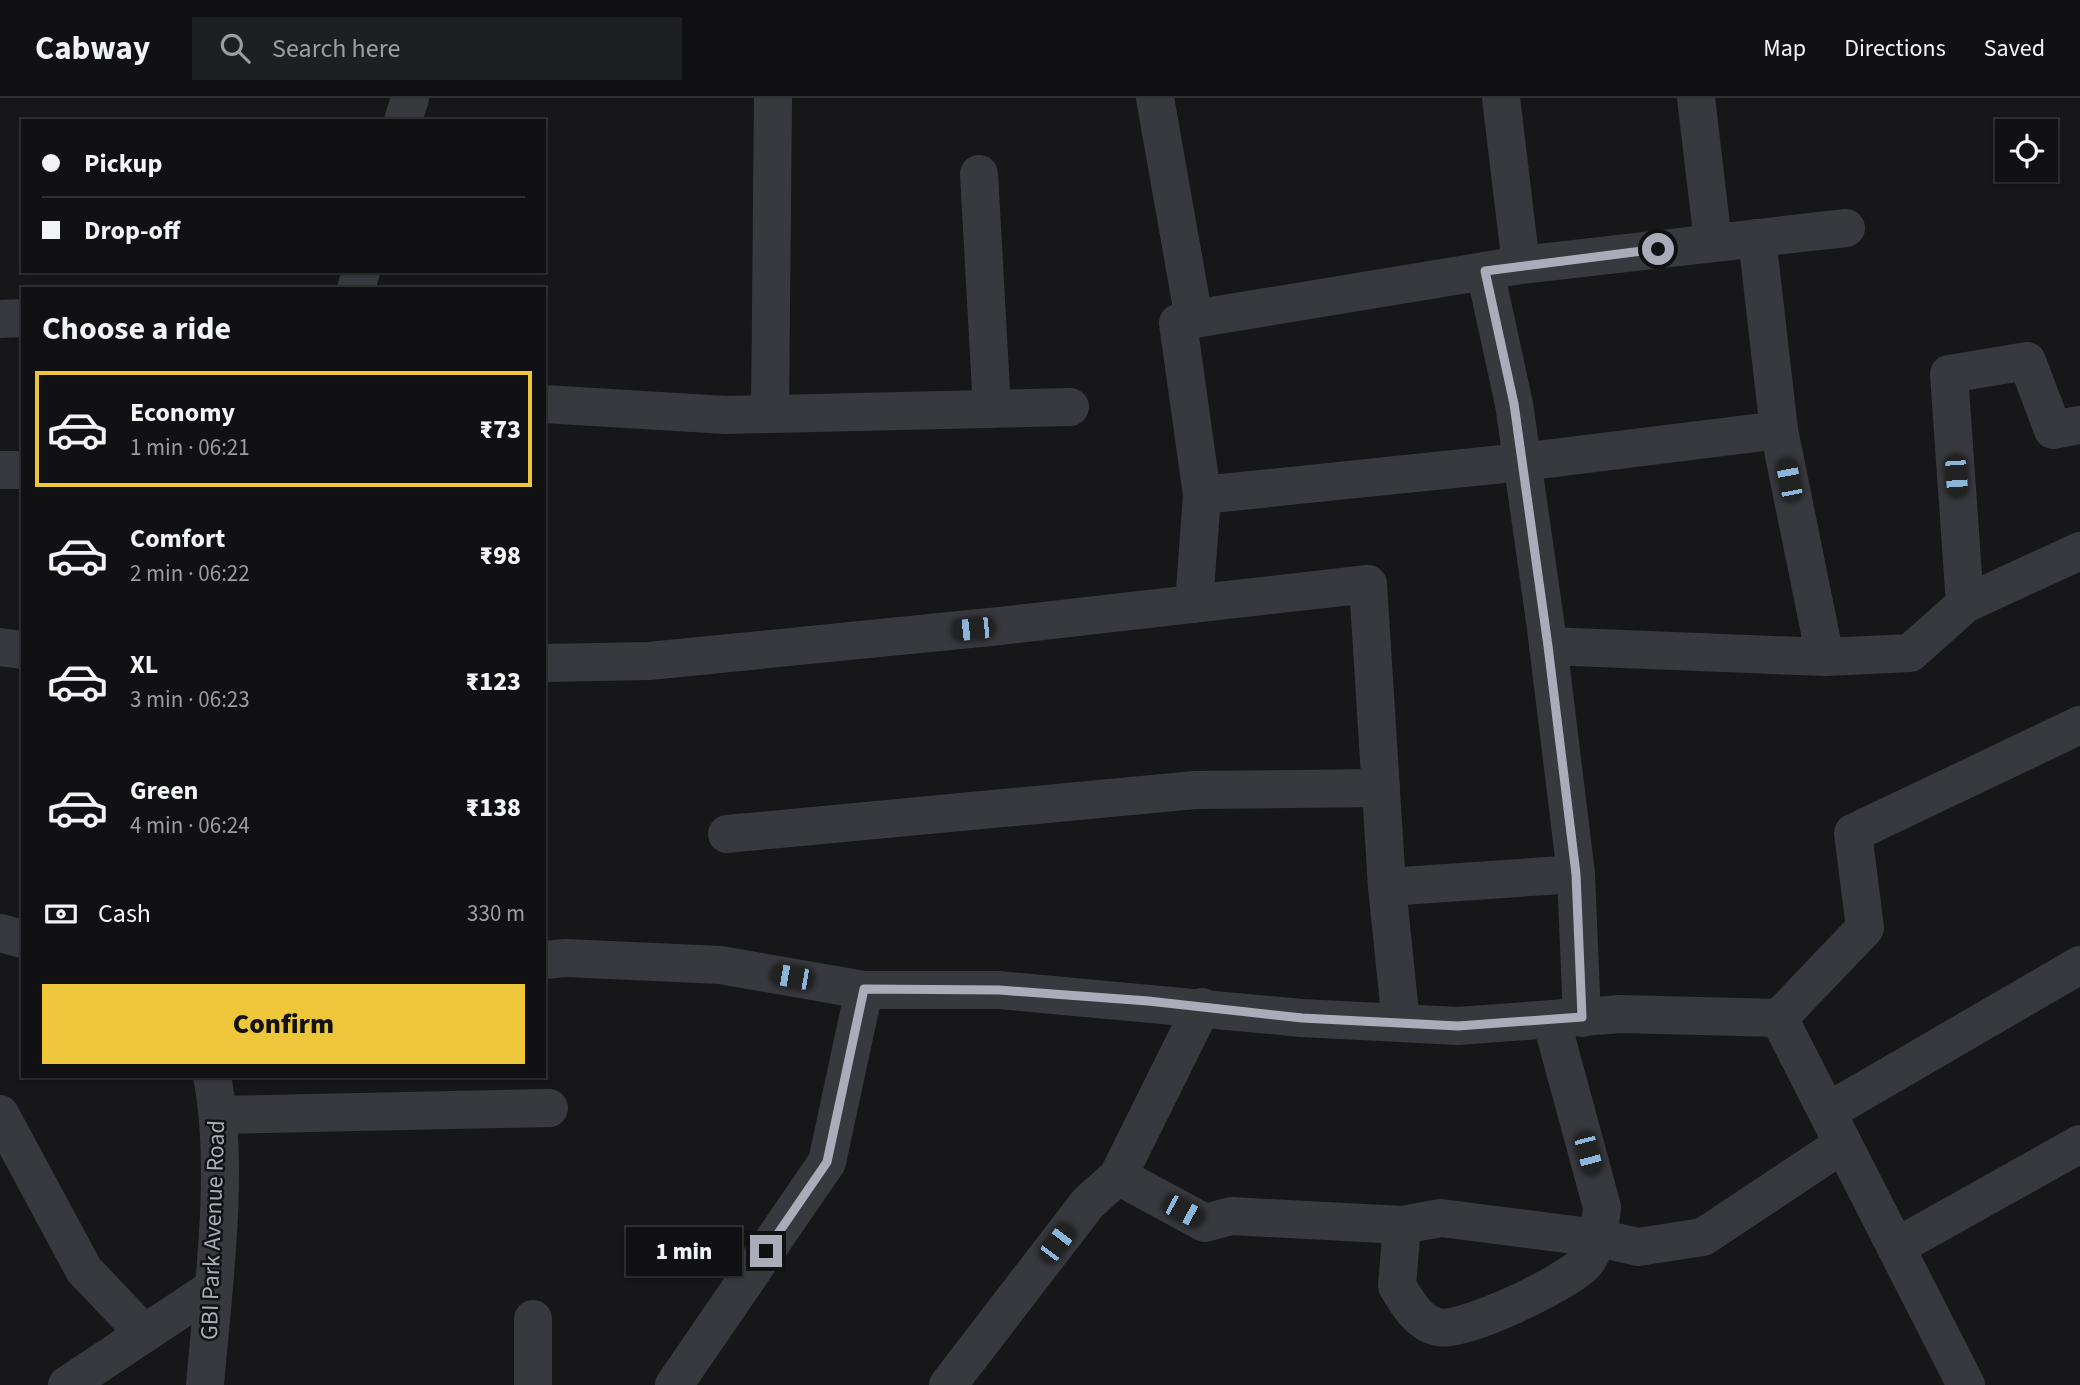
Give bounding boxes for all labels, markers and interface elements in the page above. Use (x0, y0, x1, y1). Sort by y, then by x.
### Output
search box (192, 17, 682, 80)
text: Cabway (35, 25, 150, 72)
icon: search (216, 29, 254, 67)
text: Search here (272, 30, 400, 67)
text: Map (1763, 31, 1806, 66)
text: Directions (1844, 31, 1946, 66)
text: Saved (1984, 31, 2045, 66)
map controls (1995, 119, 2058, 182)
button: locate (1995, 119, 2058, 182)
text: Pickup (84, 145, 162, 182)
text: Drop-off (84, 212, 180, 249)
route start (1642, 233, 1674, 265)
text: Choose a ride (42, 306, 231, 352)
text: Economy (130, 394, 235, 431)
icon: car (46, 398, 109, 461)
text: ₹73 (479, 411, 521, 448)
text: 1 min · 06:21 (130, 431, 250, 464)
car (1945, 454, 1968, 498)
car (1775, 457, 1804, 503)
text: Comfort (130, 520, 225, 557)
icon: car (46, 524, 109, 587)
text: ₹98 (479, 537, 521, 574)
text: 2 min · 06:22 (130, 557, 250, 590)
car (952, 616, 995, 642)
text: XL (130, 646, 158, 683)
icon: car (46, 650, 109, 713)
text: ₹123 (465, 663, 521, 700)
text: 3 min · 06:23 (130, 683, 250, 716)
text: Green (130, 772, 198, 809)
icon: car (46, 776, 109, 839)
text: ₹138 (465, 789, 521, 826)
text: 4 min · 06:24 (130, 809, 250, 842)
icon: cash (42, 895, 80, 933)
text: Cash (98, 895, 151, 932)
text: 330 m (467, 897, 525, 930)
car (770, 963, 815, 991)
button: Confirm (42, 984, 525, 1064)
street label: GBI Park Avenue Road (192, 1119, 234, 1341)
car (1573, 1130, 1604, 1176)
car (1160, 1192, 1207, 1230)
car (1036, 1220, 1079, 1266)
callout: 1 min (626, 1226, 742, 1276)
text: 1 min (656, 1235, 712, 1268)
route end (750, 1235, 782, 1267)

